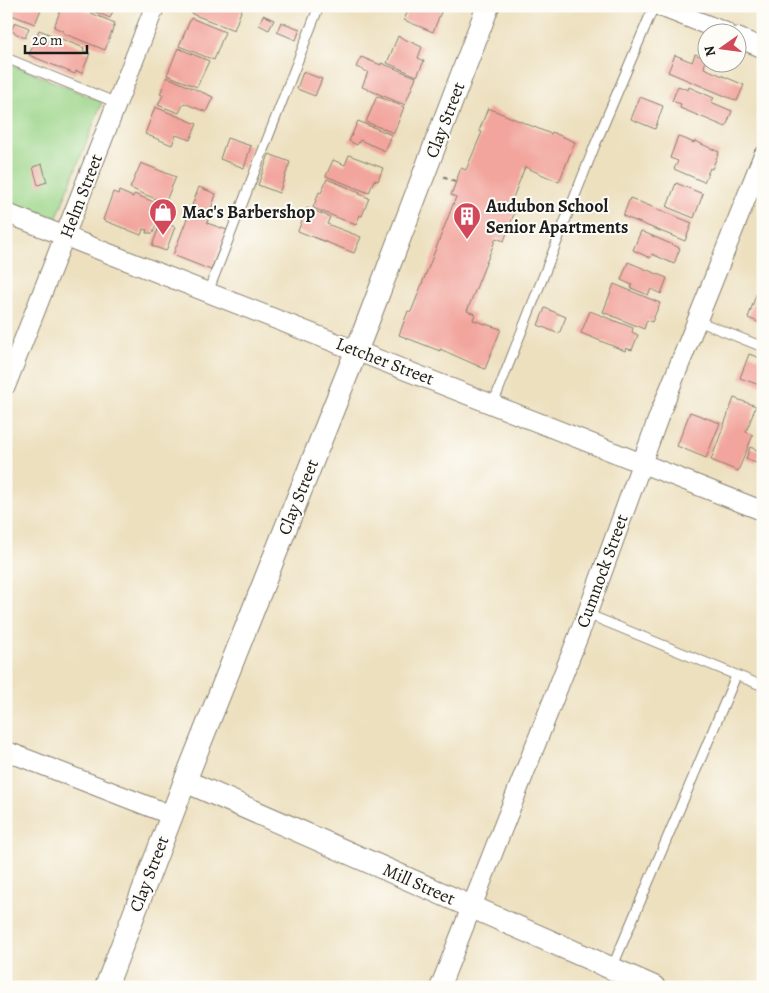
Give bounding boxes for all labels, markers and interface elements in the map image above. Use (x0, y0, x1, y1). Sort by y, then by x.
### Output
scale bar (25, 22, 88, 54)
north arrow (696, 22, 746, 72)
text: 20 m (32, 30, 63, 50)
text: N (699, 44, 720, 58)
street label: Clay Street (420, 79, 470, 161)
street label: Helm Street (54, 150, 108, 242)
place label: Audubon School Senior Apartments (485, 194, 628, 239)
shop icon: Mac's Barbershop (148, 197, 178, 236)
place label: Mac's Barbershop (182, 200, 316, 224)
building icon: Audubon School Senior Apartments (452, 201, 482, 240)
street label: Letcher Street (333, 331, 438, 391)
street label: Clay Street (272, 456, 324, 538)
street label: Cumnock Street (570, 511, 634, 631)
street label: Clay Street (124, 833, 174, 915)
street label: Mill Street (379, 857, 459, 911)

